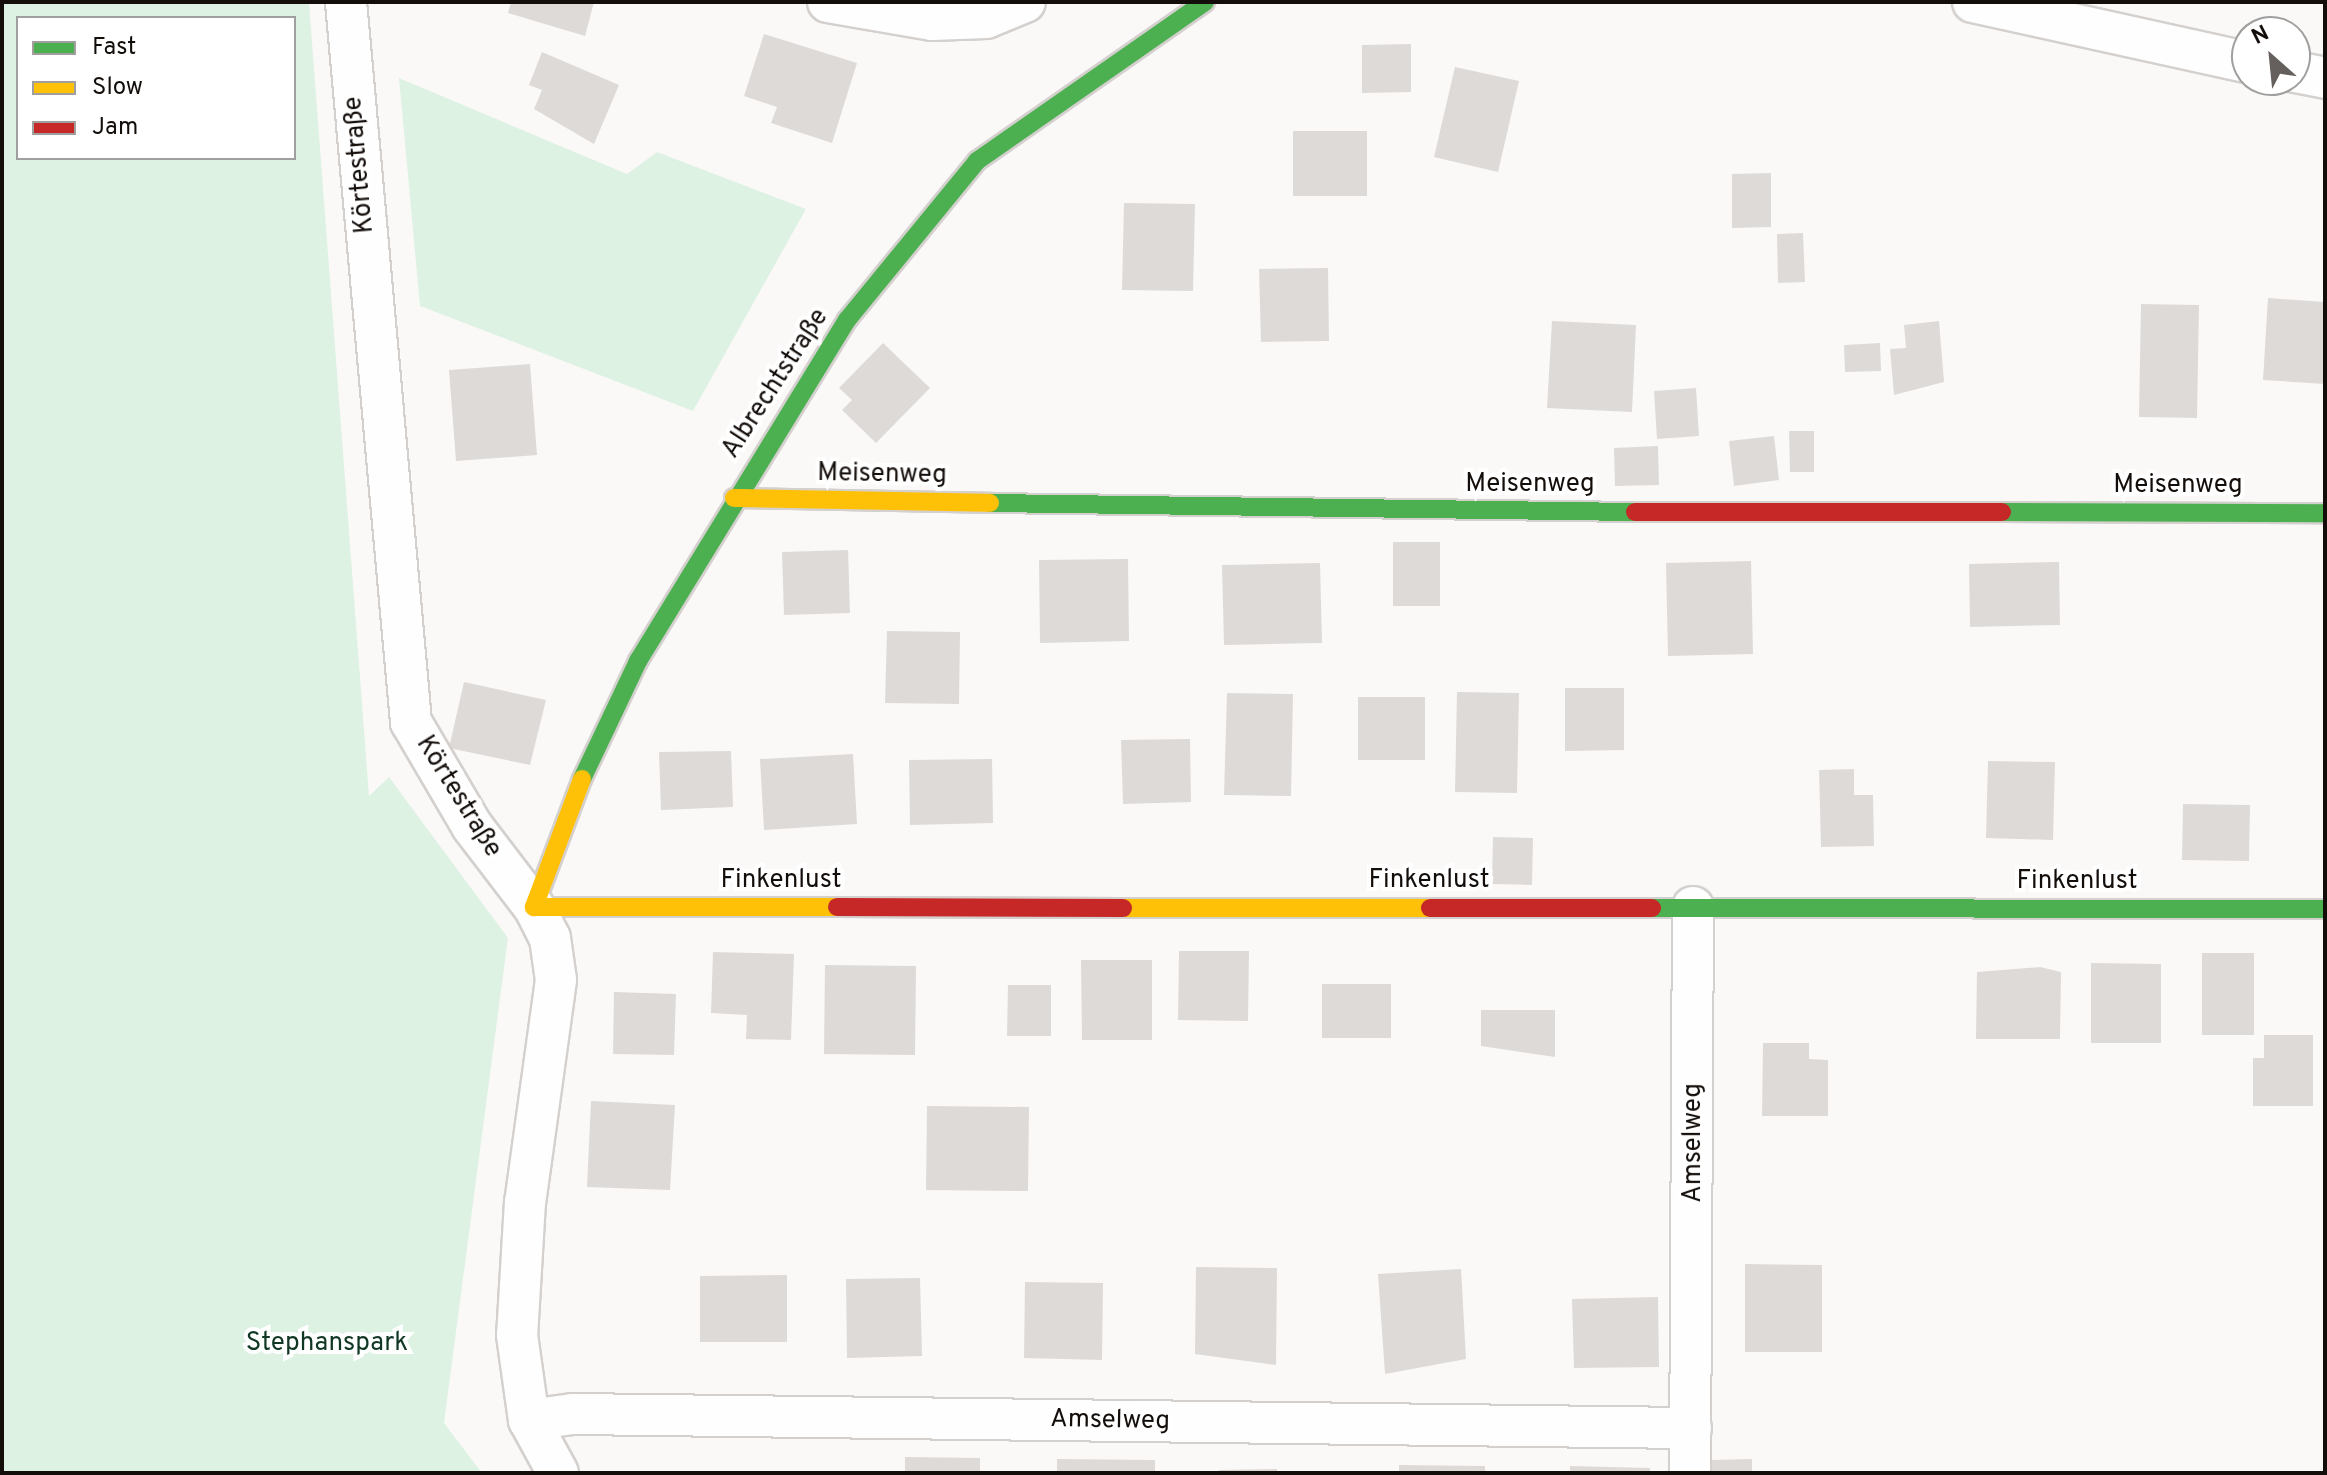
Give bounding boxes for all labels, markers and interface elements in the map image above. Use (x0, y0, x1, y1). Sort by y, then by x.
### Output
legend (16, 16, 296, 160)
north arrow (2231, 16, 2311, 96)
text: N (2248, 20, 2274, 52)
text: Fast (92, 33, 136, 63)
text: Slow (92, 73, 143, 103)
street label: Körtestraße (338, 95, 382, 235)
text: Jam (92, 113, 138, 143)
street label: Albrechtstraße (716, 303, 836, 465)
street label: Meisenweg (817, 458, 947, 492)
street label: Meisenweg (1465, 469, 1595, 501)
street label: Meisenweg (2113, 470, 2243, 502)
street label: Körtestraße (408, 730, 508, 864)
street label: Finkenlust (721, 865, 841, 897)
street label: Finkenlust (1369, 865, 1489, 897)
street label: Finkenlust (2017, 866, 2137, 898)
street label: Amselweg (1678, 1083, 1710, 1203)
park label: Stephanspark (246, 1328, 408, 1360)
street label: Amselweg (1050, 1404, 1170, 1438)

